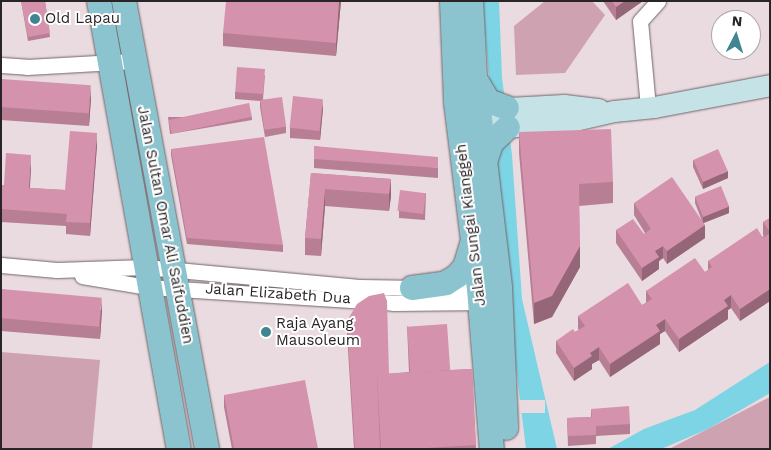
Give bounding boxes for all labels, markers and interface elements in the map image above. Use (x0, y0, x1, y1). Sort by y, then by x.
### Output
place label: Old Lapau (45, 10, 120, 28)
north arrow (711, 10, 761, 60)
marker: Old Lapau (29, 13, 41, 25)
text: N (731, 13, 743, 29)
street label: Jalan Sultan Omar Ali Saifuddien (133, 104, 197, 346)
street label: Jalan Sungai Kianggeh (452, 143, 490, 307)
street label: Jalan Elizabeth Dua (205, 280, 351, 308)
place label: Raja Ayang Mausoleum (276, 314, 360, 349)
marker: Raja Ayang Mausoleum (260, 326, 272, 338)

